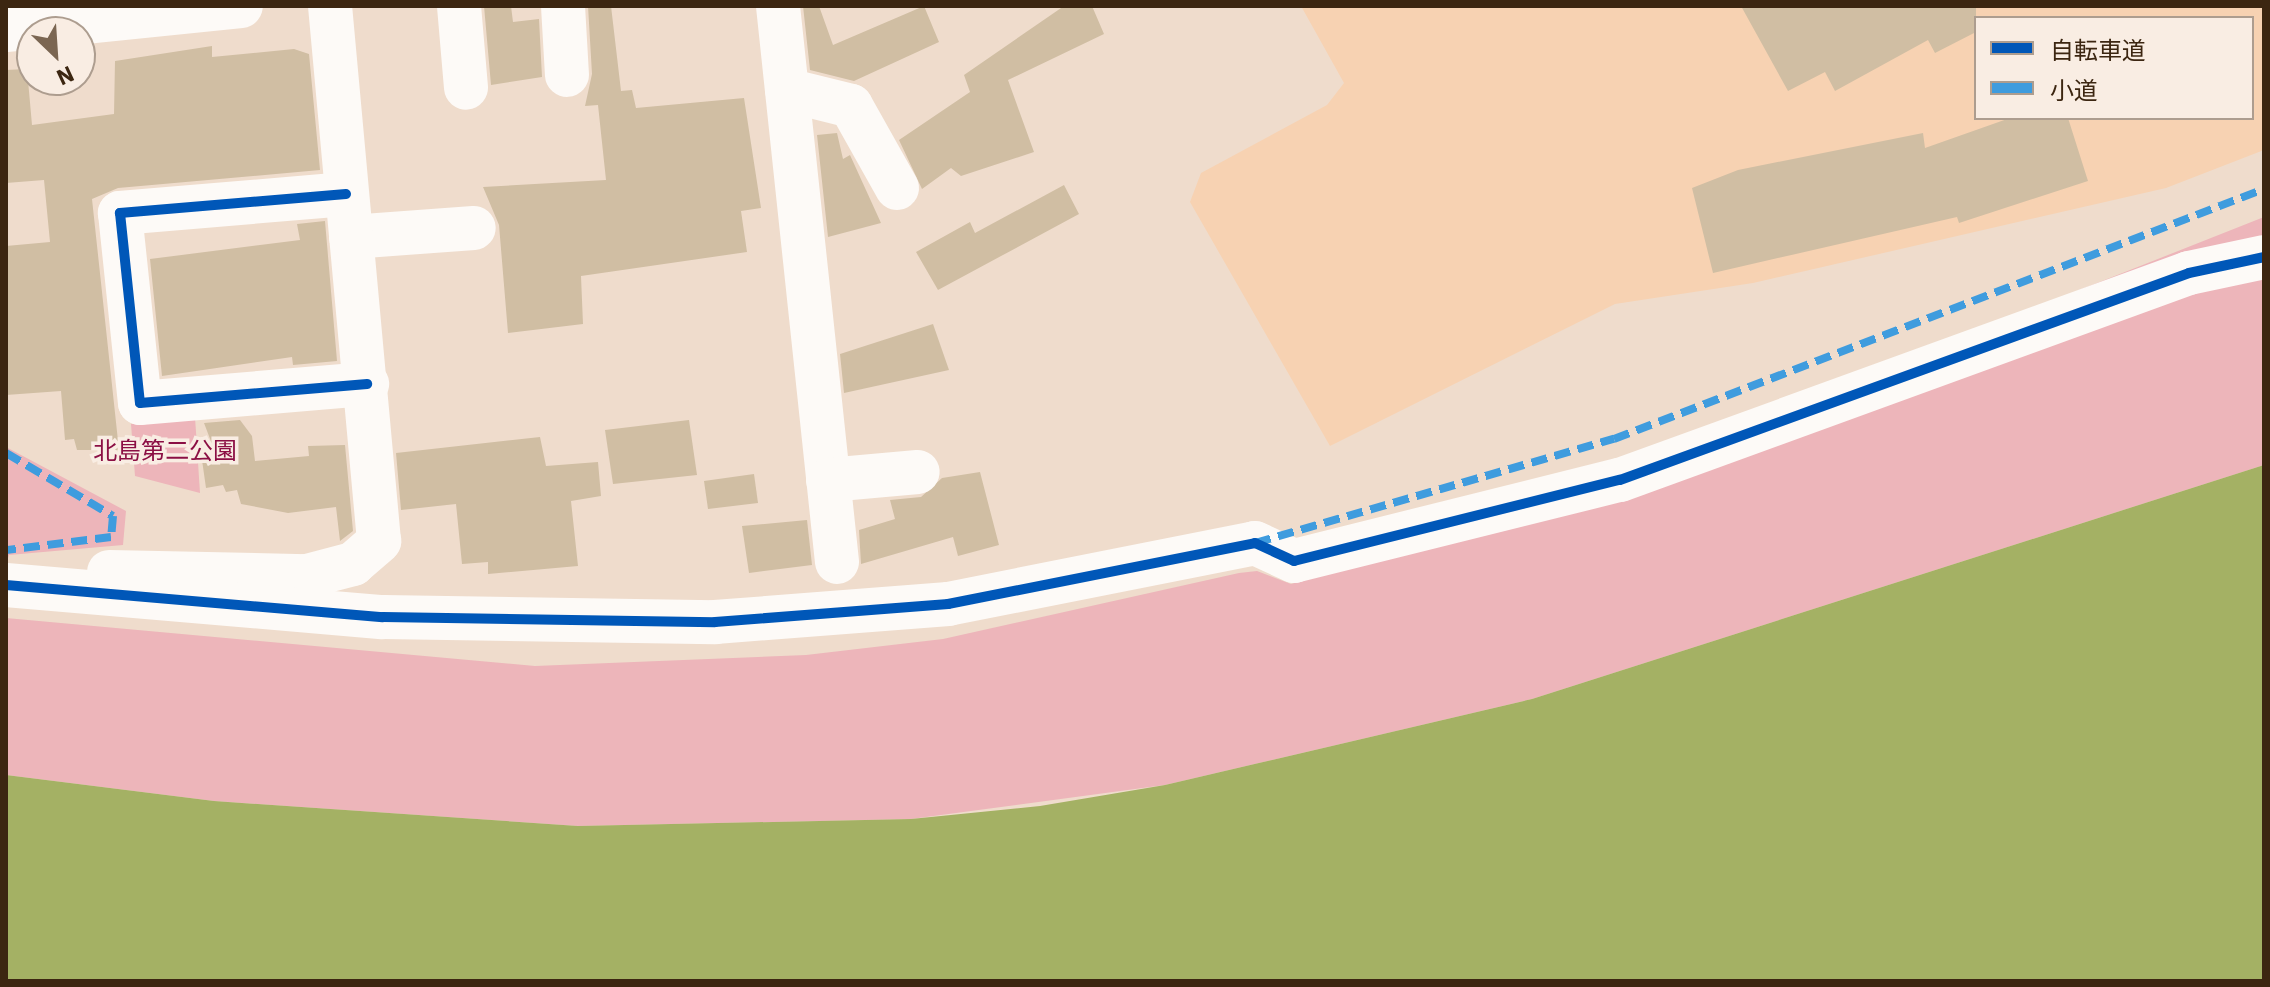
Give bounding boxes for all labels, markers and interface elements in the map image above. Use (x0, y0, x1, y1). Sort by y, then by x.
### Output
north arrow (16, 16, 96, 96)
legend (1974, 16, 2254, 120)
text: 自転車道 (2050, 34, 2146, 66)
text: N (52, 60, 79, 93)
text: 小道 (2050, 74, 2098, 106)
park label: 北島第二公園 (93, 437, 237, 465)

